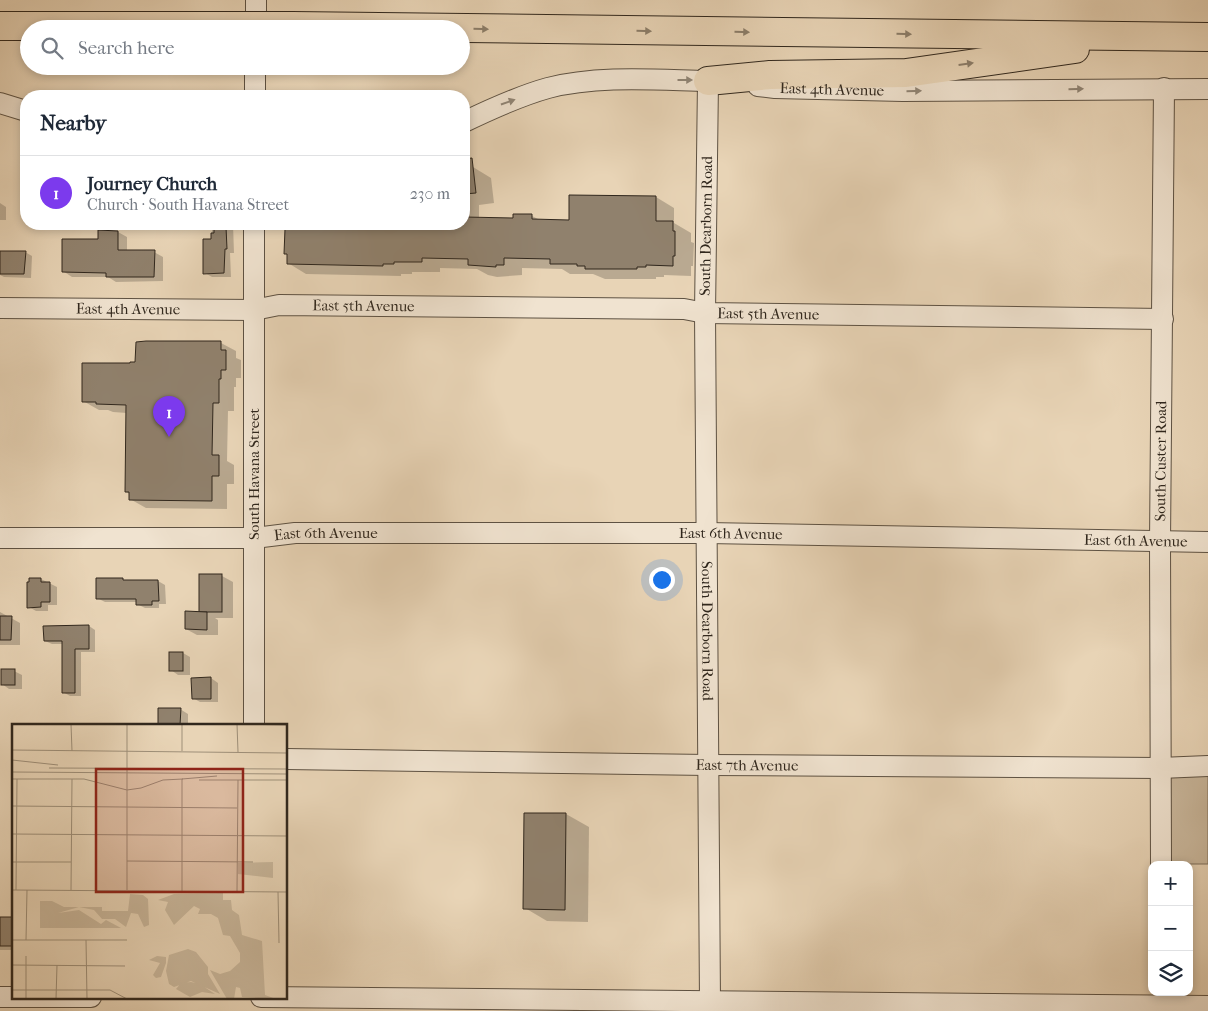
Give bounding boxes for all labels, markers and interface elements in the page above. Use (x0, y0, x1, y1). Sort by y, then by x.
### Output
search box (20, 20, 470, 75)
one-way arrow (473, 25, 489, 33)
one-way arrow (636, 27, 652, 35)
one-way arrow (734, 28, 750, 36)
one-way arrow (897, 30, 913, 38)
icon: search (38, 34, 66, 62)
text: Search here (78, 37, 174, 59)
one-way arrow (958, 60, 974, 68)
one-way arrow (677, 76, 693, 84)
street label: East 4th Avenue (779, 79, 885, 100)
one-way arrow (1068, 85, 1084, 93)
one-way arrow (906, 87, 922, 95)
one-way arrow (501, 98, 516, 106)
text: Nearby (40, 111, 106, 135)
street label: South Dearborn Road (696, 155, 716, 296)
text: Journey Church (87, 173, 217, 195)
text: 1 (53, 184, 59, 203)
text: 230 m (410, 184, 450, 203)
text: Church · South Havana Street (87, 195, 289, 214)
street label: East 5th Avenue (312, 296, 415, 315)
street label: East 4th Avenue (76, 300, 181, 318)
street label: East 5th Avenue (717, 304, 820, 324)
pin: 1 (153, 396, 185, 437)
street label: South Custer Road (1151, 400, 1170, 521)
street label: South Havana Street (245, 407, 263, 540)
street label: East 6th Avenue (273, 524, 378, 545)
street label: East 6th Avenue (679, 524, 783, 543)
street label: East 6th Avenue (1084, 531, 1188, 551)
street label: South Dearborn Road (698, 561, 717, 702)
your location (649, 567, 675, 593)
inset map (12, 724, 288, 998)
street label: East 7th Avenue (695, 756, 799, 775)
map controls (1148, 861, 1193, 996)
button: + (1148, 861, 1193, 906)
button: − (1148, 906, 1193, 951)
button: layers (1148, 951, 1193, 996)

